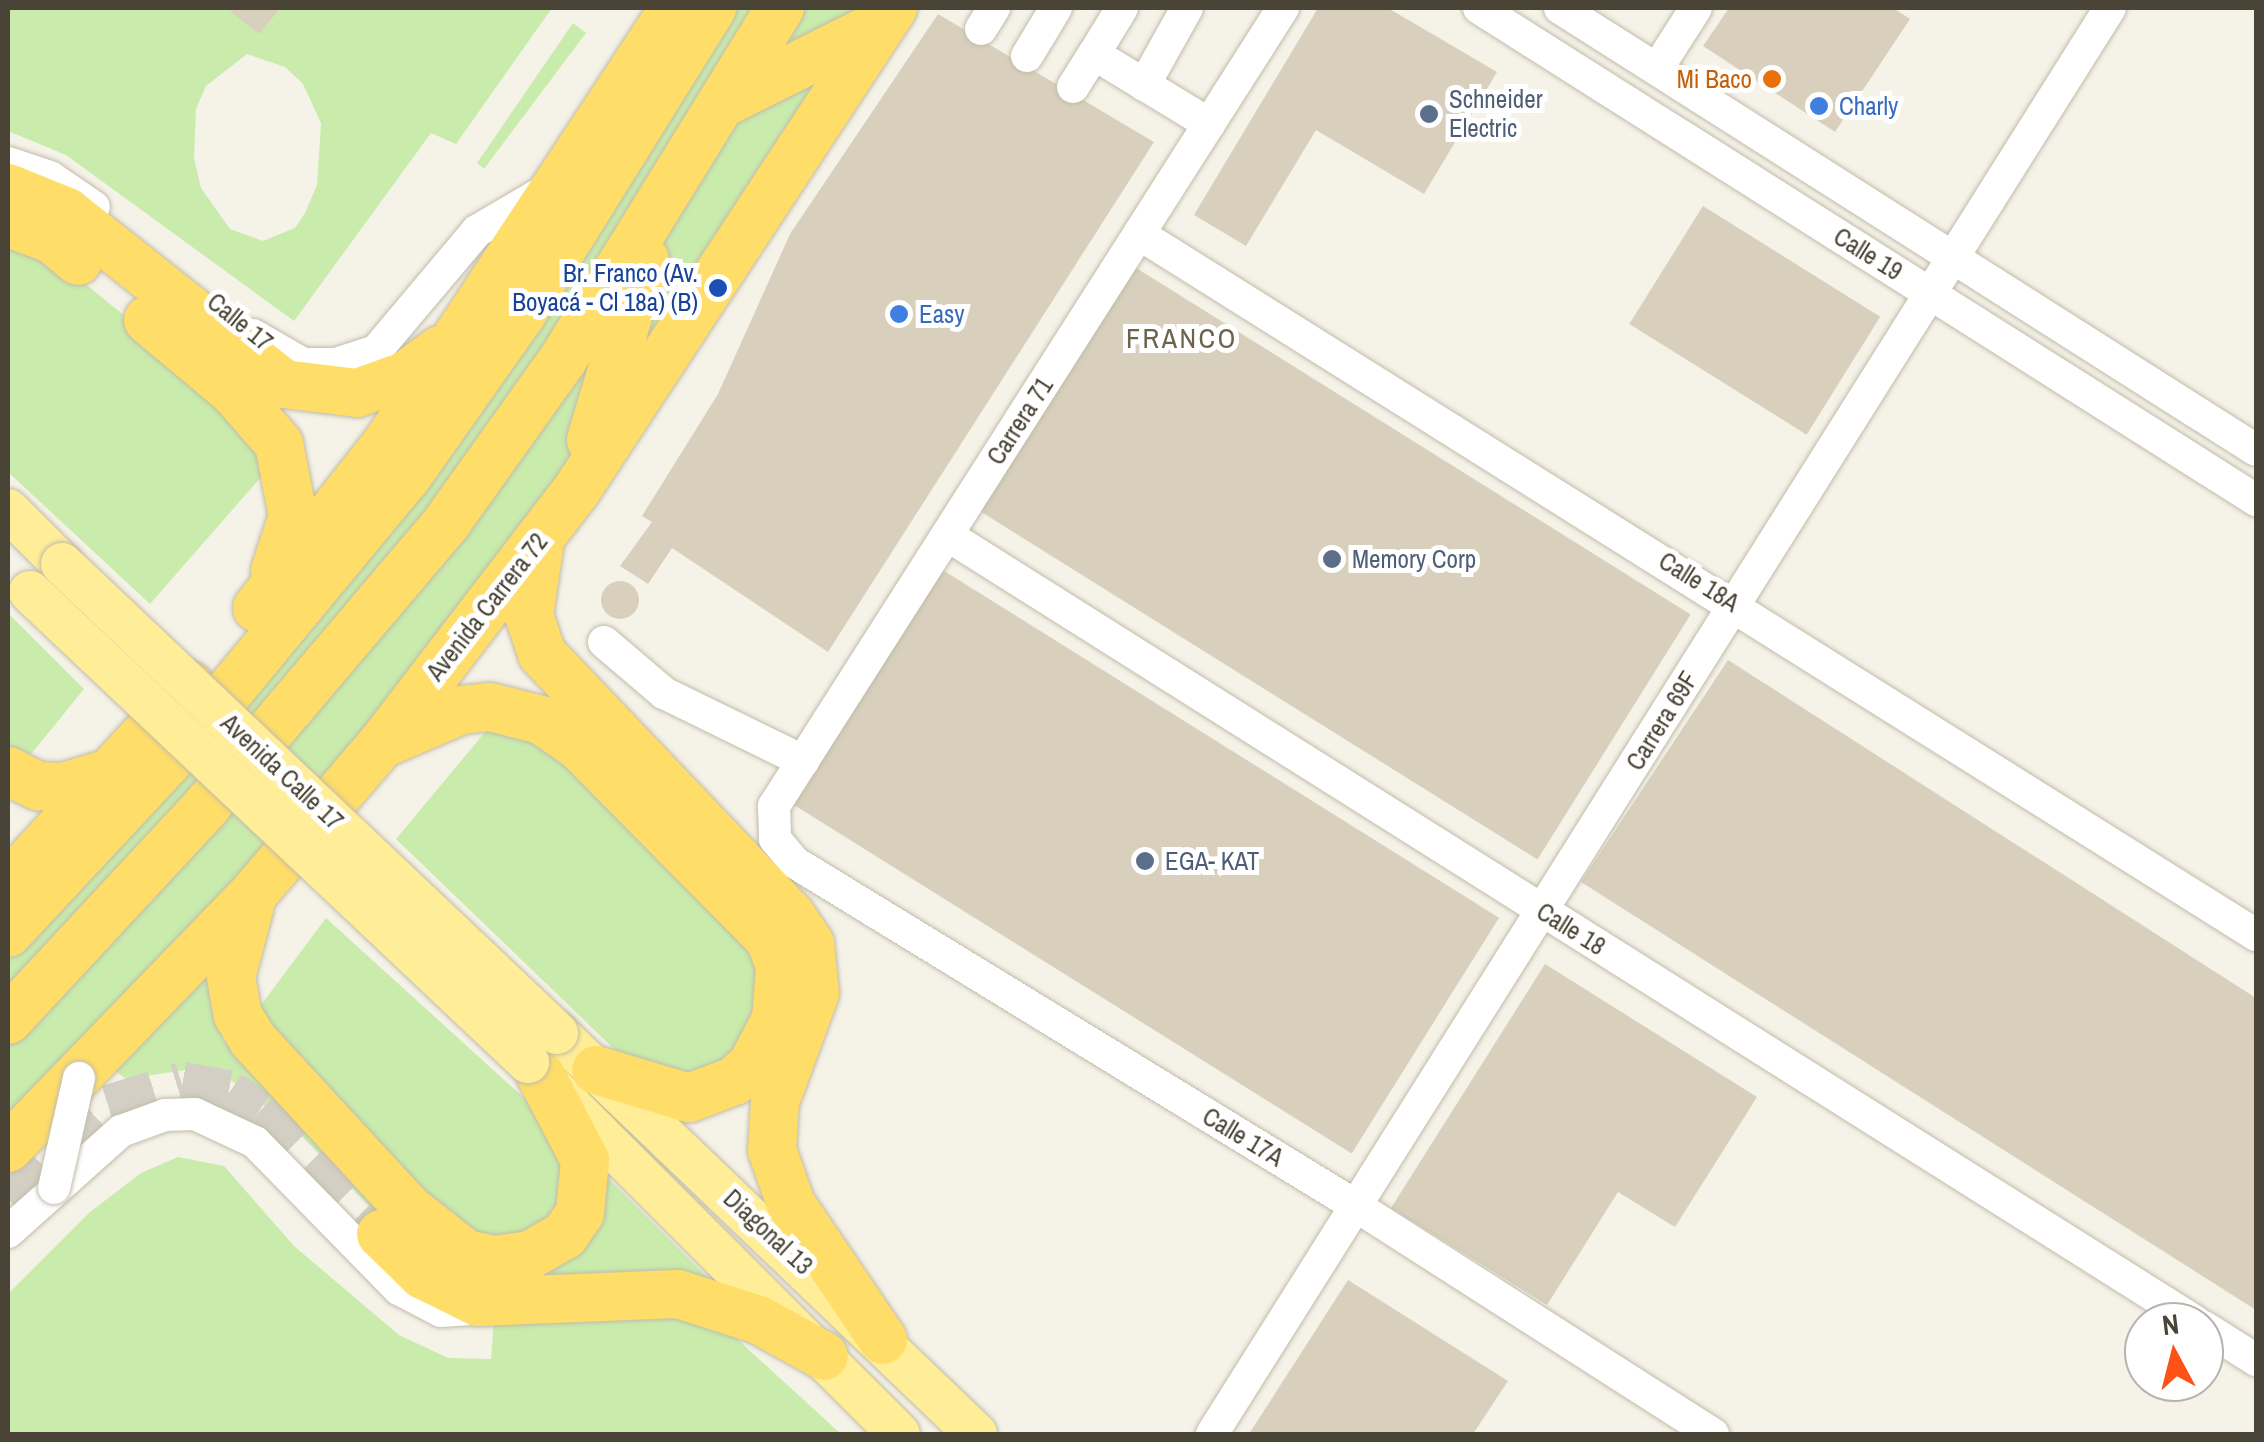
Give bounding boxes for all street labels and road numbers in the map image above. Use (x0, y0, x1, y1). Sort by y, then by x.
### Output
street label: Calle 19 (1828, 221, 1908, 287)
street label: Calle 17 (201, 287, 279, 357)
street label: Carrera 71 (981, 372, 1059, 470)
street label: Avenida Carrera 72 (420, 527, 554, 687)
street label: Calle 18A (1653, 546, 1745, 618)
street label: Carrera 69F (1620, 666, 1704, 776)
street label: Avenida Calle 17 (215, 708, 349, 836)
street label: Calle 18 (1531, 896, 1611, 962)
street label: Calle 17A (1197, 1101, 1289, 1173)
street label: Diagonal 13 (717, 1183, 819, 1281)

